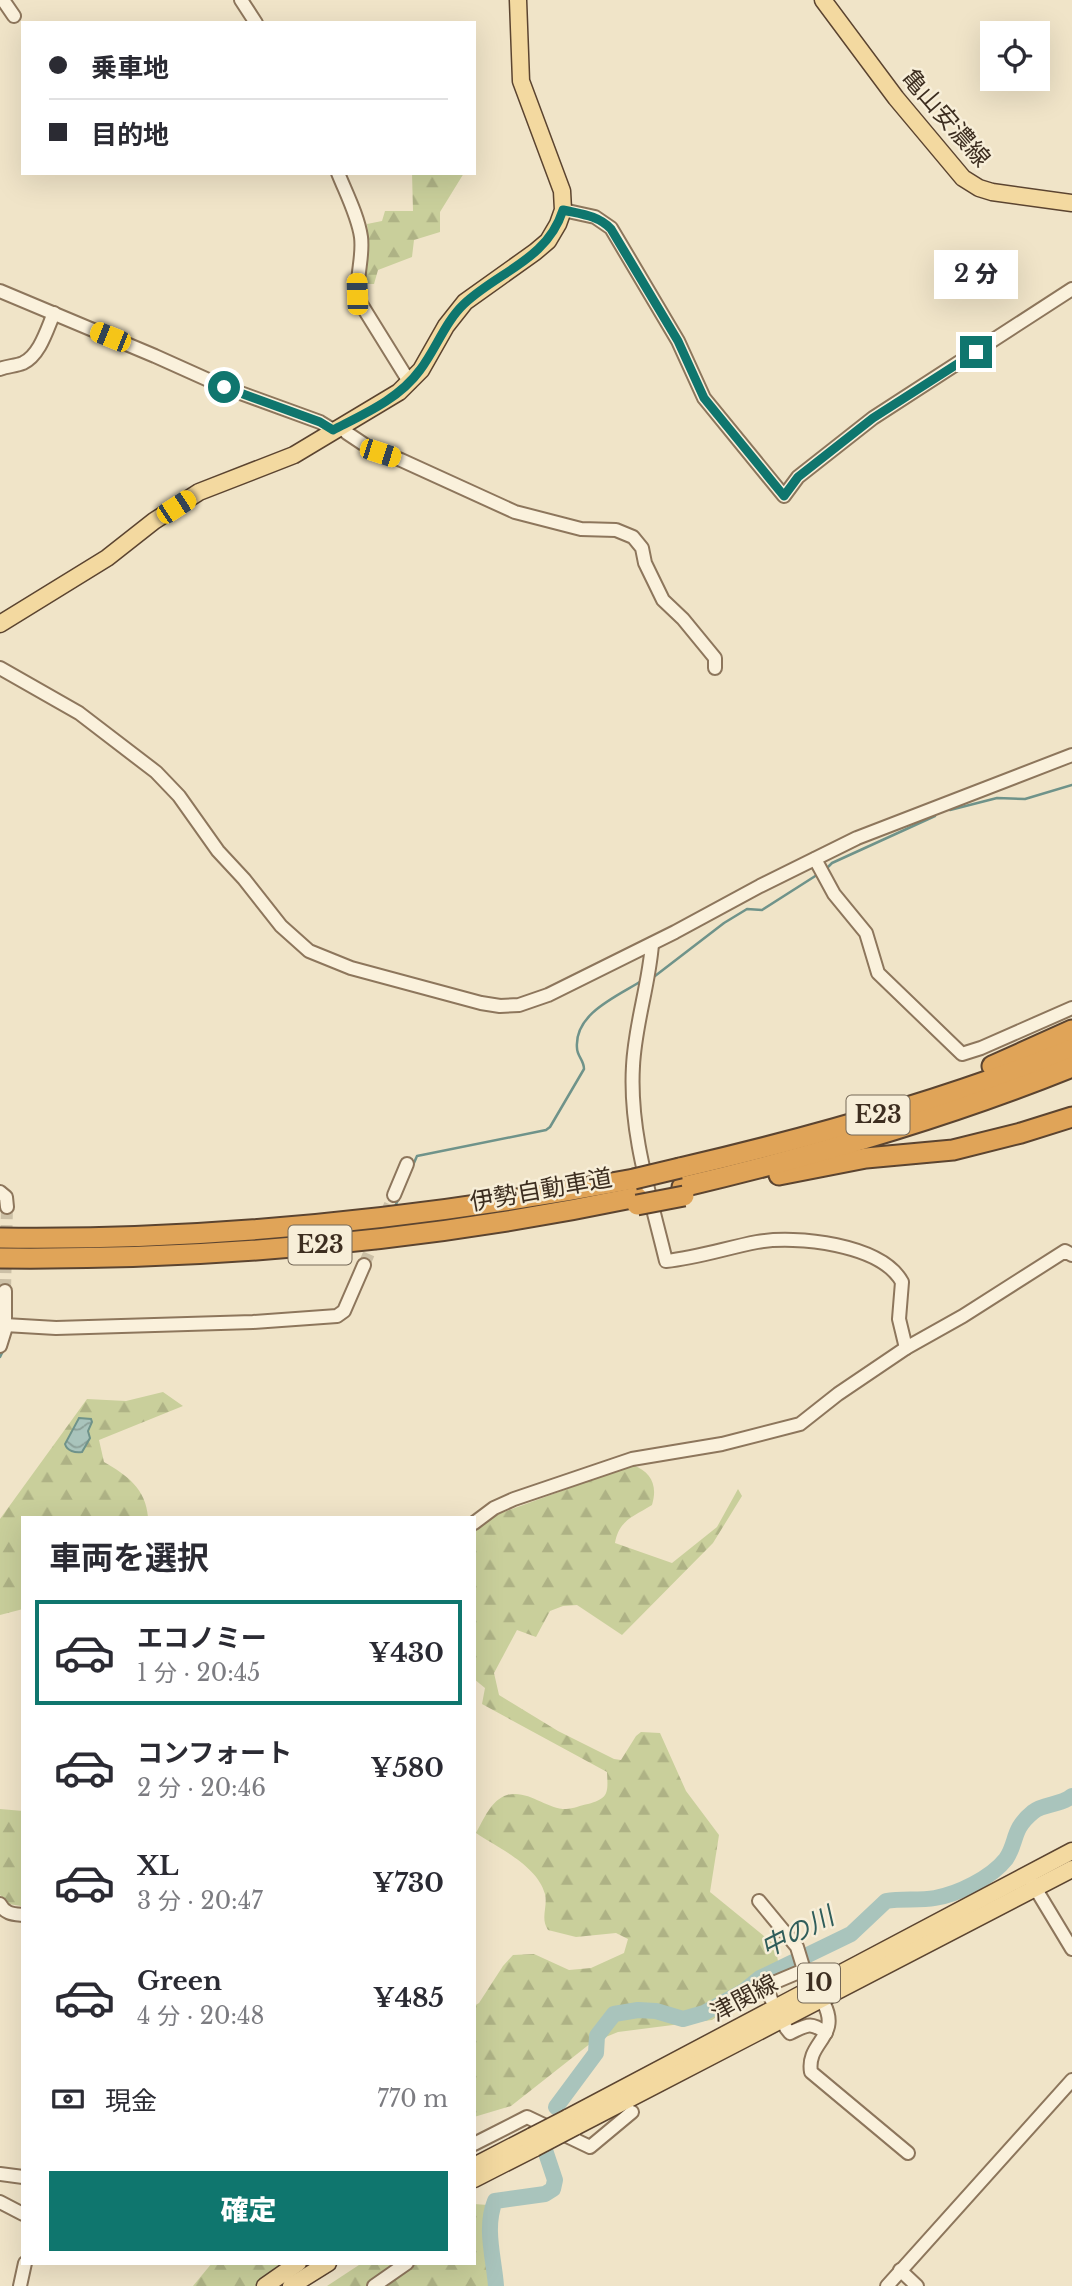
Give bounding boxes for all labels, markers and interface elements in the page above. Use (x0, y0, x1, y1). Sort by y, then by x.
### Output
map controls (980, 21, 1050, 91)
button: locate (980, 21, 1050, 91)
text: 乗車地 (91, 52, 169, 84)
street label: 亀山安濃線 (896, 63, 997, 172)
text: 目的地 (91, 119, 169, 151)
callout: 2 分 (934, 250, 1018, 300)
text: 2 分 (954, 260, 998, 288)
car (346, 273, 369, 315)
car (87, 319, 134, 355)
route end (960, 336, 992, 368)
route start (208, 371, 240, 403)
car (357, 437, 404, 469)
car (153, 487, 200, 527)
road number: E23 (846, 1096, 910, 1134)
street label: 伊勢自動車道 (467, 1163, 614, 1216)
road number: E23 (288, 1226, 352, 1264)
text: 車両を選択 (49, 1538, 209, 1578)
icon: car (53, 1621, 116, 1684)
text: エコノミー (137, 1622, 267, 1654)
text: ¥430 (368, 1637, 444, 1669)
text: 1 分 · 20:45 (137, 1659, 260, 1687)
icon: car (53, 1736, 116, 1799)
text: コンフォート (137, 1737, 292, 1769)
text: ¥580 (370, 1752, 444, 1784)
text: 2 分 · 20:46 (137, 1774, 266, 1802)
text: XL (137, 1850, 179, 1882)
icon: car (53, 1851, 116, 1914)
text: ¥730 (372, 1867, 444, 1899)
text: 3 分 · 20:47 (137, 1887, 263, 1915)
water label: 中の川 (755, 1899, 842, 1964)
road number: 10 (798, 1964, 840, 2002)
text: Green (137, 1965, 222, 1997)
icon: car (53, 1966, 116, 2029)
street label: 津関線 (705, 1968, 782, 2027)
text: ¥485 (373, 1982, 444, 2014)
text: 4 分 · 20:48 (137, 2002, 264, 2030)
icon: cash (49, 2080, 87, 2118)
text: 現金 (105, 2085, 157, 2117)
text: 770 m (377, 2085, 448, 2113)
button: 確定 (49, 2171, 448, 2251)

